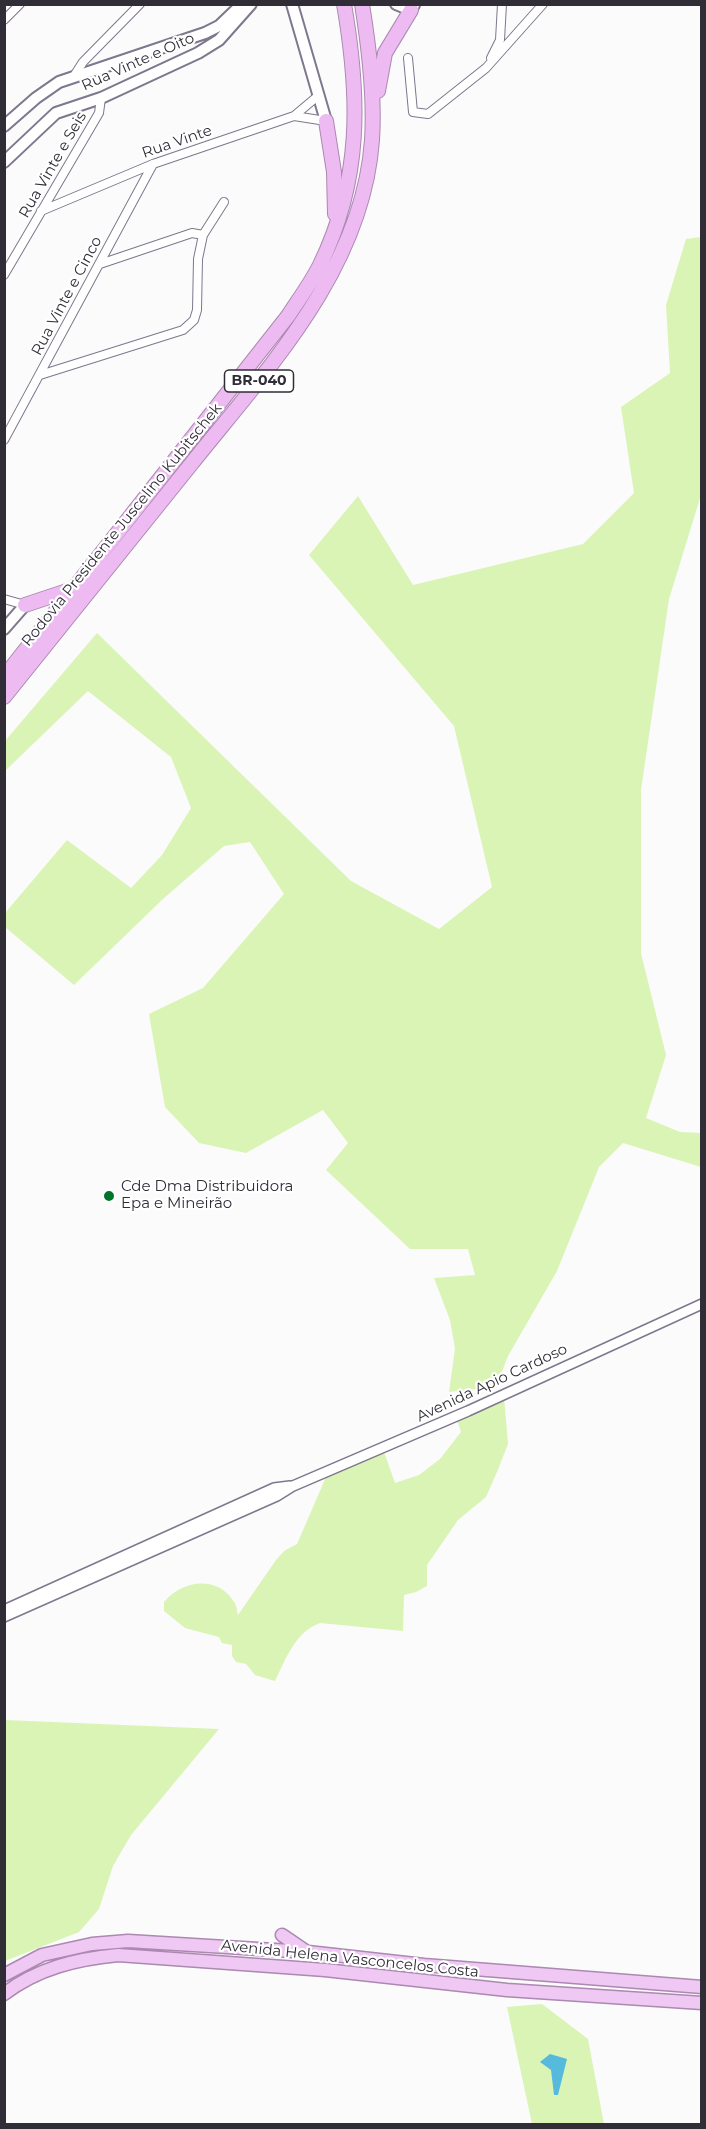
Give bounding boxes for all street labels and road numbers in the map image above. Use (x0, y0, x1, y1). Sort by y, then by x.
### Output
street label: Rua Vinte e Oito (79, 29, 197, 95)
street label: Rua Vinte e Seis (15, 109, 91, 221)
street label: Rua Vinte (140, 122, 214, 162)
street label: Rua Vinte e Cinco (28, 233, 106, 359)
road number: BR-040 (224, 370, 294, 392)
street label: Rodovia Presidente Juscelino Kubitschek (18, 400, 226, 650)
street label: Avenida Apio Cardoso (414, 1340, 570, 1426)
street label: Avenida Helena Vasconcelos Costa (220, 1937, 480, 1981)

